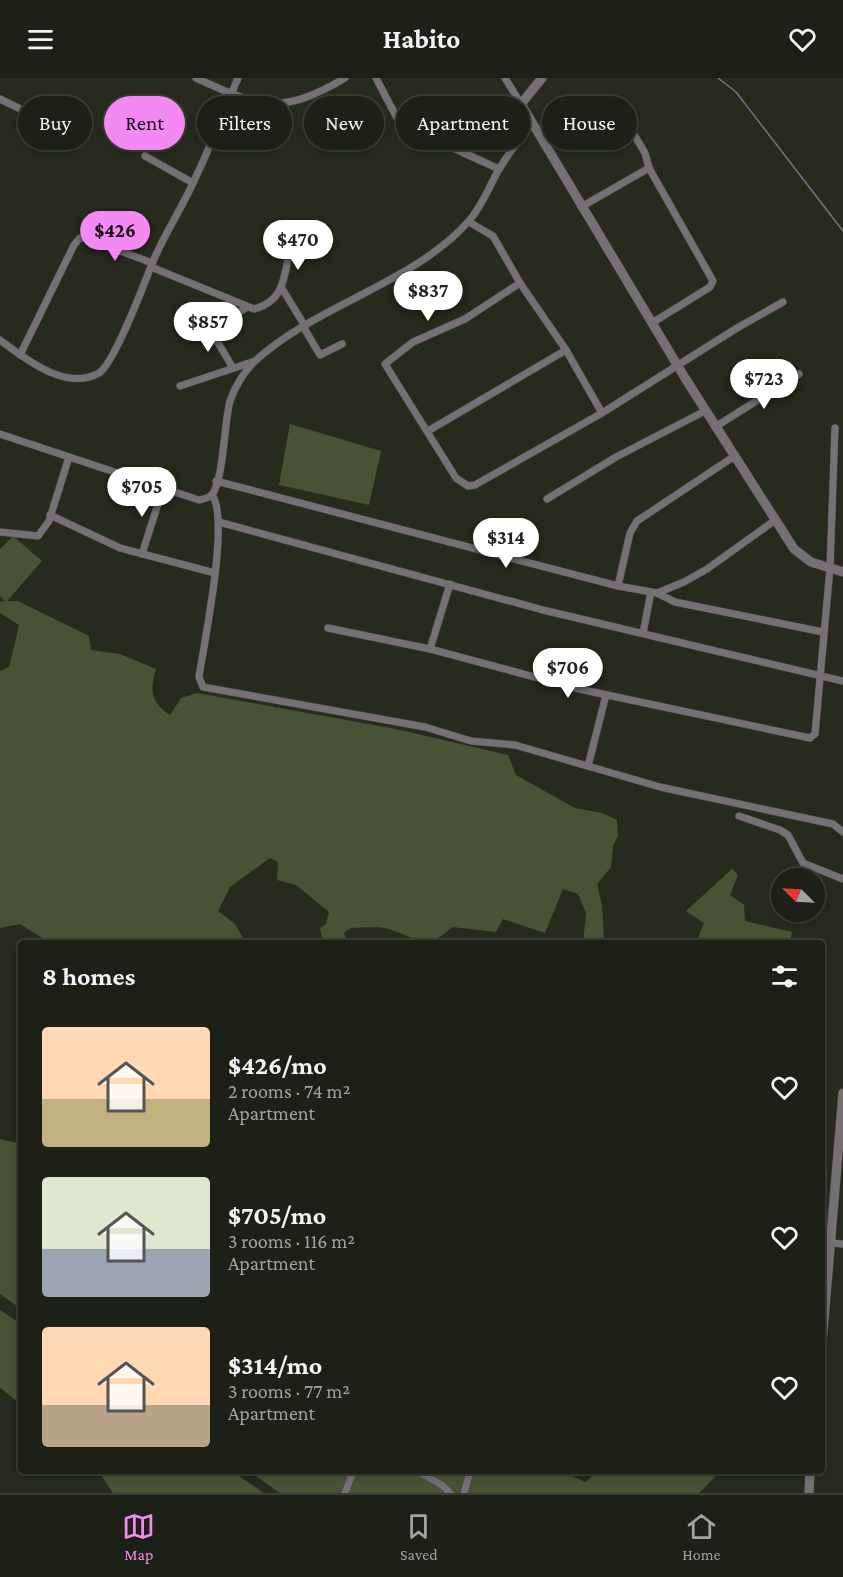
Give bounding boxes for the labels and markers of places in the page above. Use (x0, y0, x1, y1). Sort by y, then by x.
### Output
pin: $426 (79, 211, 151, 262)
pin: $470 (262, 220, 334, 271)
pin: $837 (392, 271, 464, 322)
pin: $857 (172, 302, 244, 353)
pin: $723 (728, 359, 800, 410)
pin: $705 (106, 467, 178, 518)
pin: $314 (470, 518, 542, 569)
pin: $706 (532, 648, 604, 699)

